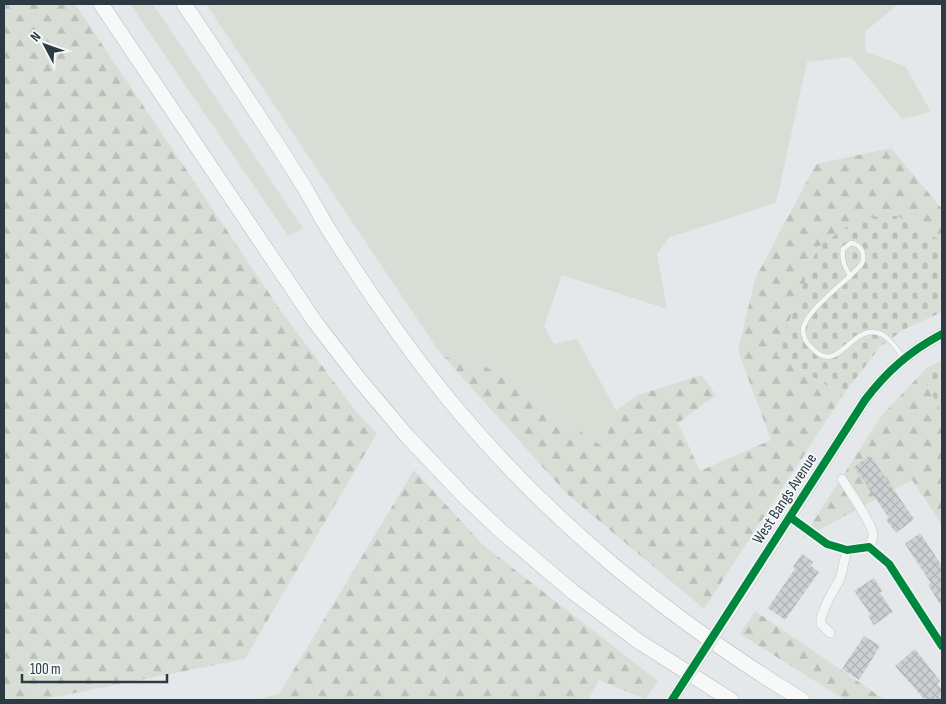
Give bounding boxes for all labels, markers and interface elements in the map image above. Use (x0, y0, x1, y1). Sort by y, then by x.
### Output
north arrow (20, 20, 70, 70)
text: N (27, 28, 44, 45)
street label: West Bangs Avenue (749, 450, 821, 548)
scale bar (22, 652, 168, 684)
text: 100 m (30, 660, 61, 679)

